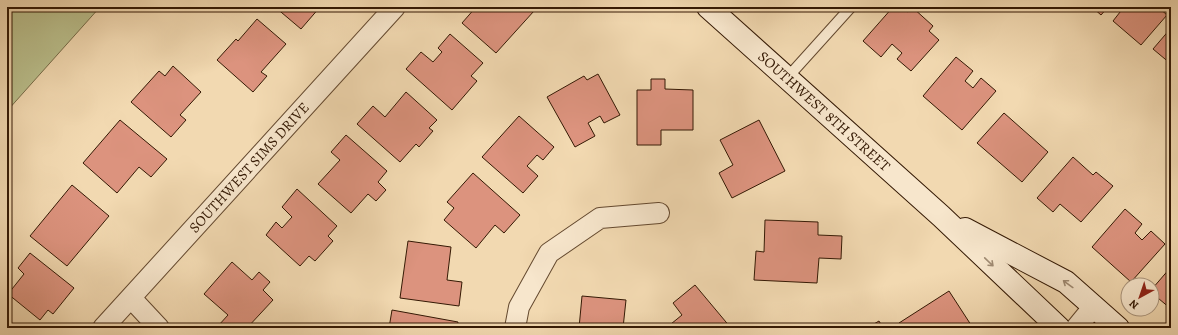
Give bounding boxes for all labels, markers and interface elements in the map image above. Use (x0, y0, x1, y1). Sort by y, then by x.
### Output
street label: SOUTHWEST 8TH STREET (754, 47, 895, 176)
street label: SOUTHWEST SIMS DRIVE (184, 98, 314, 237)
one-way arrow (984, 257, 994, 266)
north arrow (1120, 277, 1160, 317)
one-way arrow (1062, 280, 1073, 288)
text: N (1126, 296, 1142, 313)

